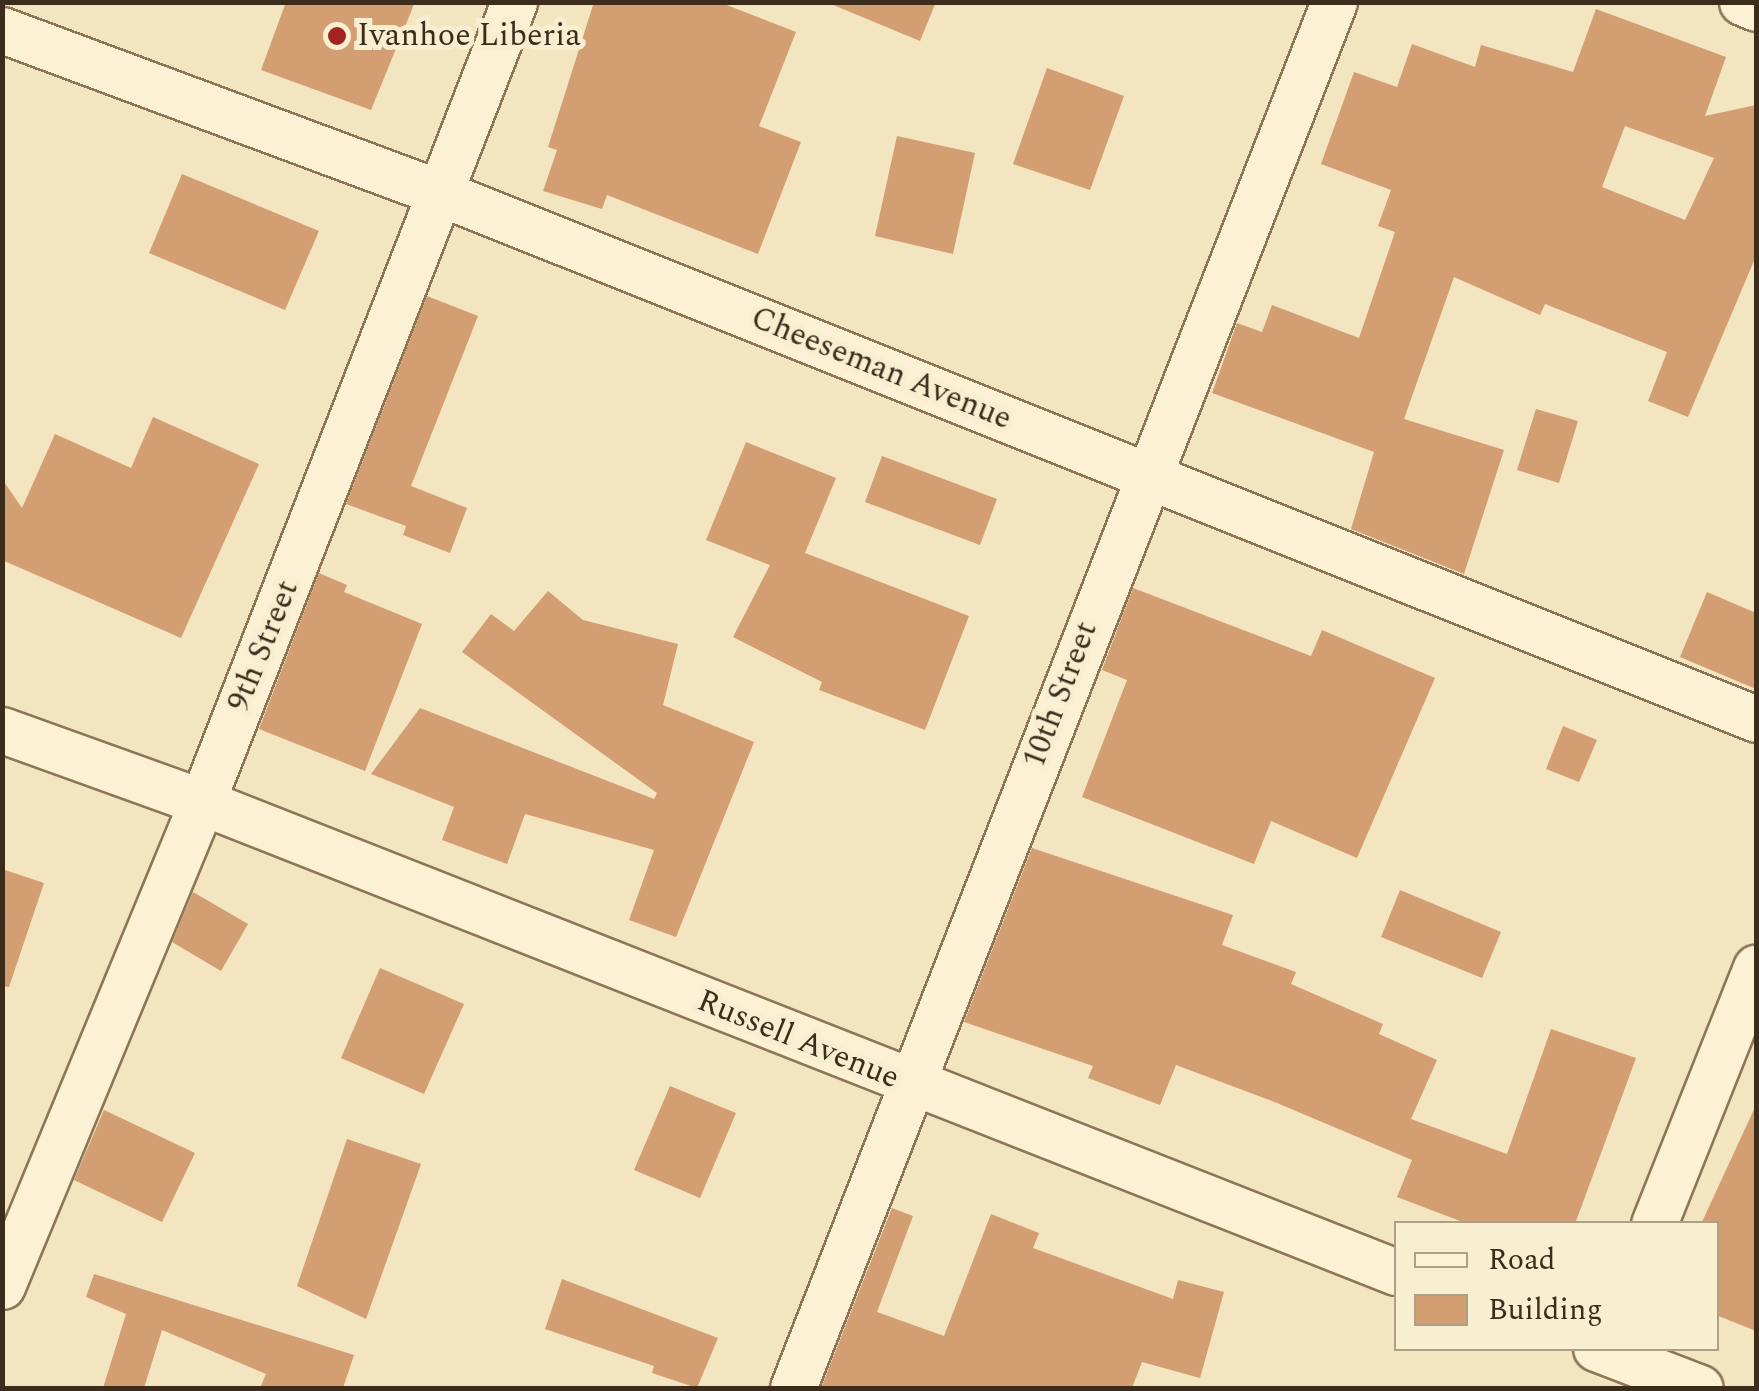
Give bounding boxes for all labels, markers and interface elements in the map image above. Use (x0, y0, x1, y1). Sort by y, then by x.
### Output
place label: Ivanhoe Liberia (357, 17, 581, 55)
marker: Ivanhoe Liberia (326, 25, 348, 47)
street label: Cheeseman Avenue (745, 299, 1017, 439)
street label: 9th Street (220, 575, 308, 717)
street label: 10th Street (1015, 616, 1107, 774)
street label: Russell Avenue (691, 982, 905, 1098)
legend (1394, 1221, 1719, 1351)
text: Road (1488, 1237, 1556, 1283)
text: Building (1488, 1287, 1603, 1333)

